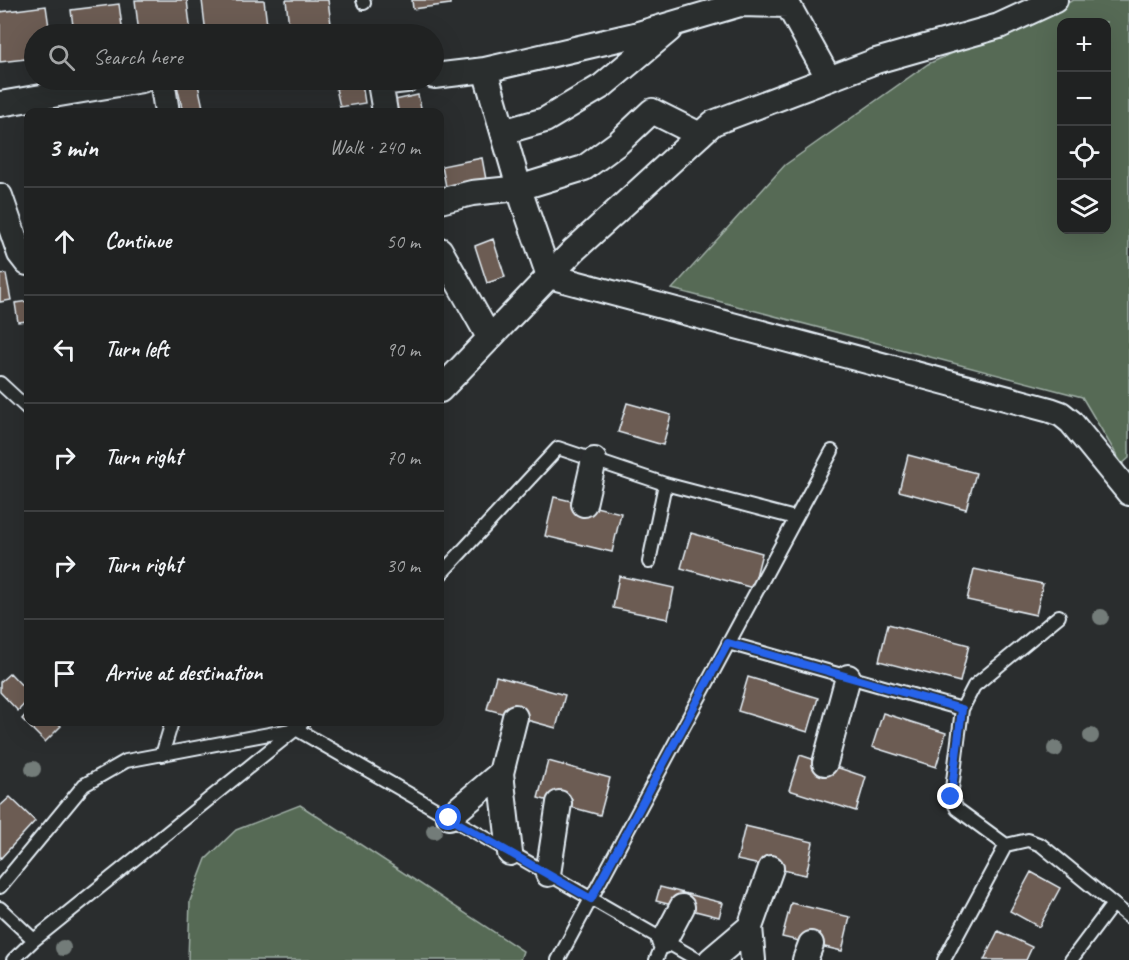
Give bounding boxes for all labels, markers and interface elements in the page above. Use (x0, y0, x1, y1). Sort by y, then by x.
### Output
map controls (1057, 18, 1111, 234)
button: + (1057, 18, 1111, 72)
search box (24, 24, 444, 90)
icon: search (45, 41, 78, 74)
text: Search here (93, 43, 183, 71)
button: − (1057, 72, 1111, 126)
button: locate (1057, 126, 1111, 180)
text: 3 min (48, 131, 98, 164)
text: Walk · 240 m (330, 135, 420, 160)
button: layers (1057, 180, 1111, 234)
icon: ahead (48, 225, 81, 258)
text: Continue (105, 227, 171, 255)
text: 50 m (386, 229, 420, 254)
icon: left (48, 333, 81, 366)
text: Turn left (105, 335, 169, 363)
text: 90 m (386, 337, 420, 362)
icon: right (48, 441, 81, 474)
text: Turn right (105, 443, 182, 471)
text: 70 m (386, 445, 420, 470)
icon: right (48, 549, 81, 582)
text: Turn right (105, 551, 182, 579)
text: 30 m (386, 553, 420, 578)
icon: arrive (48, 657, 81, 690)
text: Arrive at destination (105, 659, 262, 687)
route end (937, 783, 963, 809)
route start (435, 804, 461, 830)

